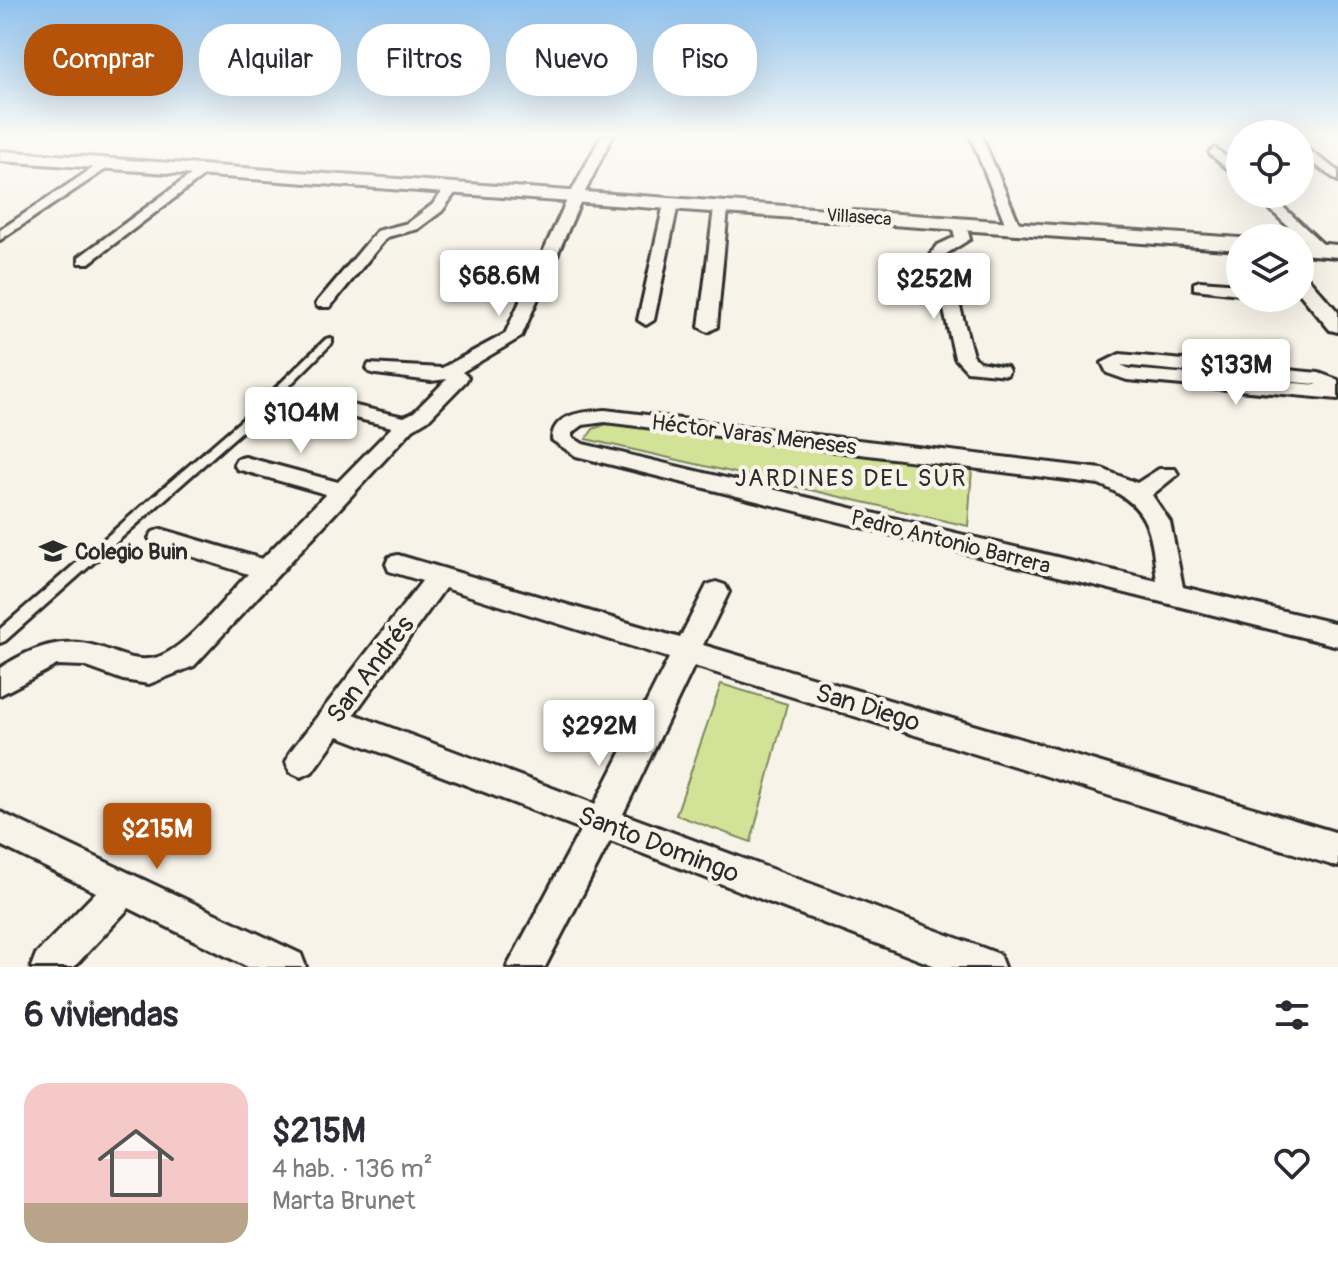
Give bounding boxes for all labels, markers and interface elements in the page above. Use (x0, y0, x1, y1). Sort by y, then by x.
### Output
chip: Comprar (24, 24, 183, 96)
chip: Alquilar (199, 24, 341, 96)
chip: Filtros (357, 24, 490, 96)
chip: Nuevo (506, 24, 637, 96)
chip: Piso (653, 24, 757, 96)
map controls (1226, 120, 1314, 312)
button: locate (1226, 120, 1314, 208)
street label: Villaseca (826, 204, 892, 231)
button: layers (1226, 224, 1314, 312)
pin: $68.6M (434, 250, 564, 318)
pin: $252M (878, 253, 990, 321)
text: $68.6M (458, 260, 540, 292)
text: $252M (896, 263, 972, 295)
pin: $133M (1180, 339, 1292, 407)
text: $133M (1200, 349, 1272, 381)
pin: $104M (245, 387, 357, 455)
text: $104M (263, 397, 339, 429)
street label: Héctor Varas Meneses (650, 409, 858, 461)
district label: JARDINES DEL SUR (735, 464, 967, 493)
street label: Pedro Antonio Barrera (848, 504, 1053, 580)
school or university icon: Colegio Buin (38, 536, 68, 566)
place label: Colegio Buin (75, 538, 188, 566)
street label: San Andrés (320, 609, 422, 730)
street label: San Diego (812, 677, 924, 739)
pin: $292M (543, 700, 655, 768)
text: $292M (561, 710, 637, 742)
street label: Santo Domingo (574, 800, 744, 890)
pin: $215M (101, 803, 213, 871)
text: $215M (121, 813, 193, 845)
icon: filters (1270, 993, 1314, 1037)
text: 6 viviendas (24, 994, 178, 1037)
text: $215M (272, 1110, 366, 1153)
icon: home (88, 1115, 184, 1211)
icon: heart (1270, 1141, 1314, 1185)
text: 4 hab. · 136 m² (272, 1153, 433, 1185)
text: Marta Brunet (272, 1185, 415, 1217)

